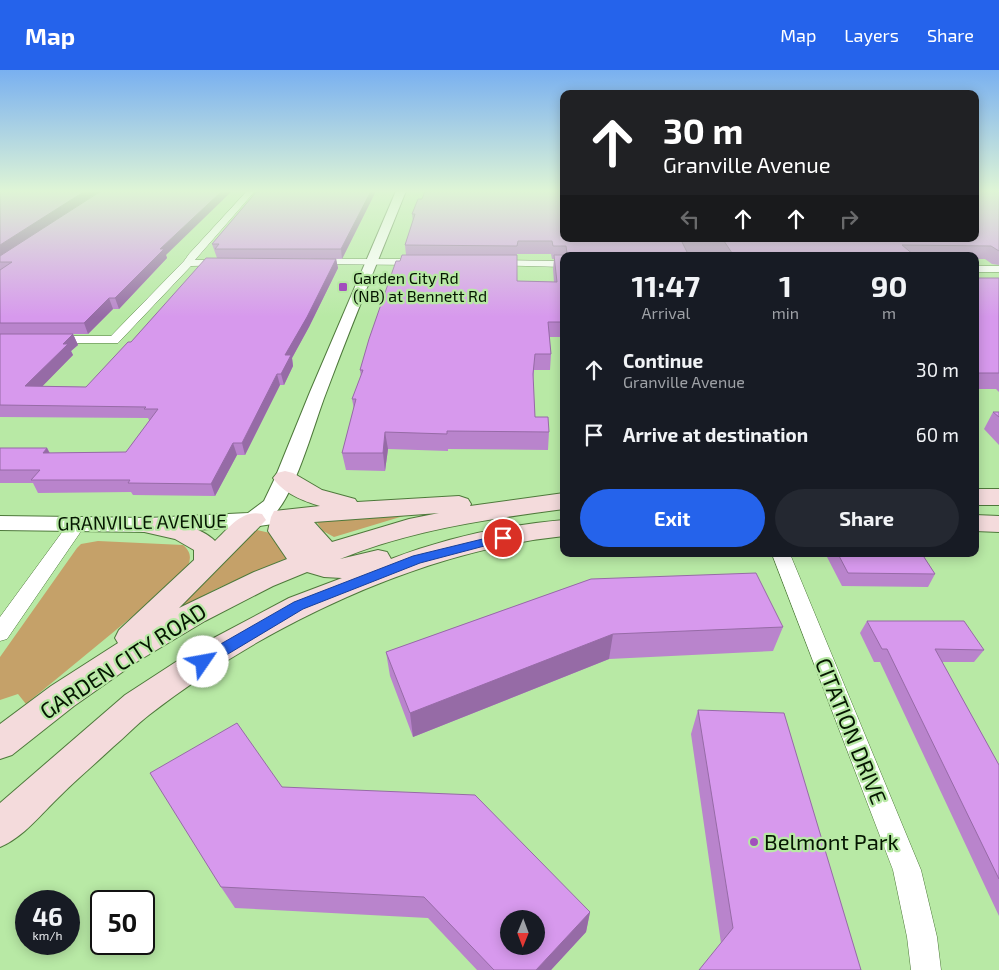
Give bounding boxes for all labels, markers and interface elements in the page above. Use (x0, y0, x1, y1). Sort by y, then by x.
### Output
text: Map (25, 21, 75, 50)
text: Map (780, 24, 816, 46)
text: Layers (844, 24, 899, 46)
text: Share (927, 24, 974, 46)
text: 30 m (663, 109, 743, 151)
icon: ahead (580, 110, 645, 175)
text: Granville Avenue (663, 151, 831, 177)
icon: left (676, 205, 704, 233)
icon: ahead (729, 205, 757, 233)
icon: ahead (782, 205, 810, 233)
icon: right (835, 205, 863, 233)
text: 11:47 (632, 267, 700, 303)
text: 1 (779, 267, 792, 303)
text: 90 (871, 267, 907, 303)
place label: Garden City Rd (NB) at Bennett Rd (353, 268, 487, 305)
marker: Garden City Rd (NB) at Bennett Rd (337, 281, 349, 293)
text: Arrival (642, 303, 690, 322)
text: min (772, 303, 799, 322)
text: m (882, 303, 896, 322)
text: Continue (623, 349, 703, 372)
icon: ahead (580, 356, 608, 384)
text: 30 m (916, 358, 959, 381)
text: Granville Avenue (623, 372, 745, 391)
icon: arrive (580, 421, 608, 449)
text: Arrive at destination (623, 423, 808, 446)
text: 60 m (916, 423, 959, 446)
button: Exit (580, 489, 765, 547)
button: Share (775, 489, 959, 547)
street label: GRANVILLE AVENUE (57, 509, 227, 534)
pin (482, 517, 524, 559)
icon: arrive (489, 524, 517, 552)
street label: GARDEN CITY ROAD (35, 597, 210, 724)
position arrow (176, 635, 228, 687)
street label: CITATION DRIVE (811, 654, 893, 808)
place label: Belmont Park (764, 828, 899, 854)
marker: Belmont Park (748, 836, 760, 848)
speed limit sign: 50 (90, 890, 155, 955)
text: 46 (32, 901, 63, 931)
north arrow (500, 910, 545, 955)
map controls (500, 910, 545, 955)
text: km/h (33, 928, 62, 942)

